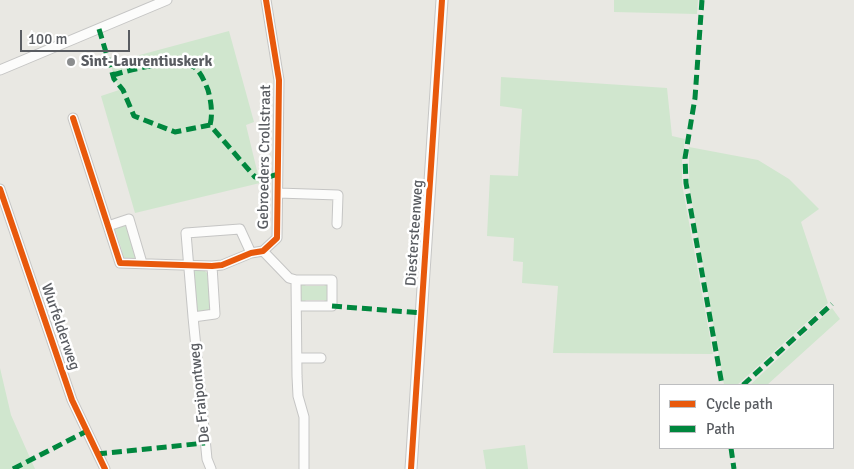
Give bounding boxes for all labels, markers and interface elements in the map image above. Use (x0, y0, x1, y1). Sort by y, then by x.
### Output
scale bar (22, 20, 132, 52)
text: 100 m (28, 30, 68, 48)
place label: Sint-Laurentiuskerk (81, 53, 212, 71)
marker: Sint-Laurentiuskerk (65, 56, 77, 68)
street label: Gebroeders Crollstraat (255, 84, 275, 230)
street label: Diestersteenweg (402, 179, 428, 287)
street label: Wurfelderweg (37, 281, 83, 373)
street label: De Fraipontweg (186, 342, 214, 444)
legend (659, 384, 834, 449)
text: Cycle path (706, 395, 773, 413)
text: Path (706, 420, 735, 438)

